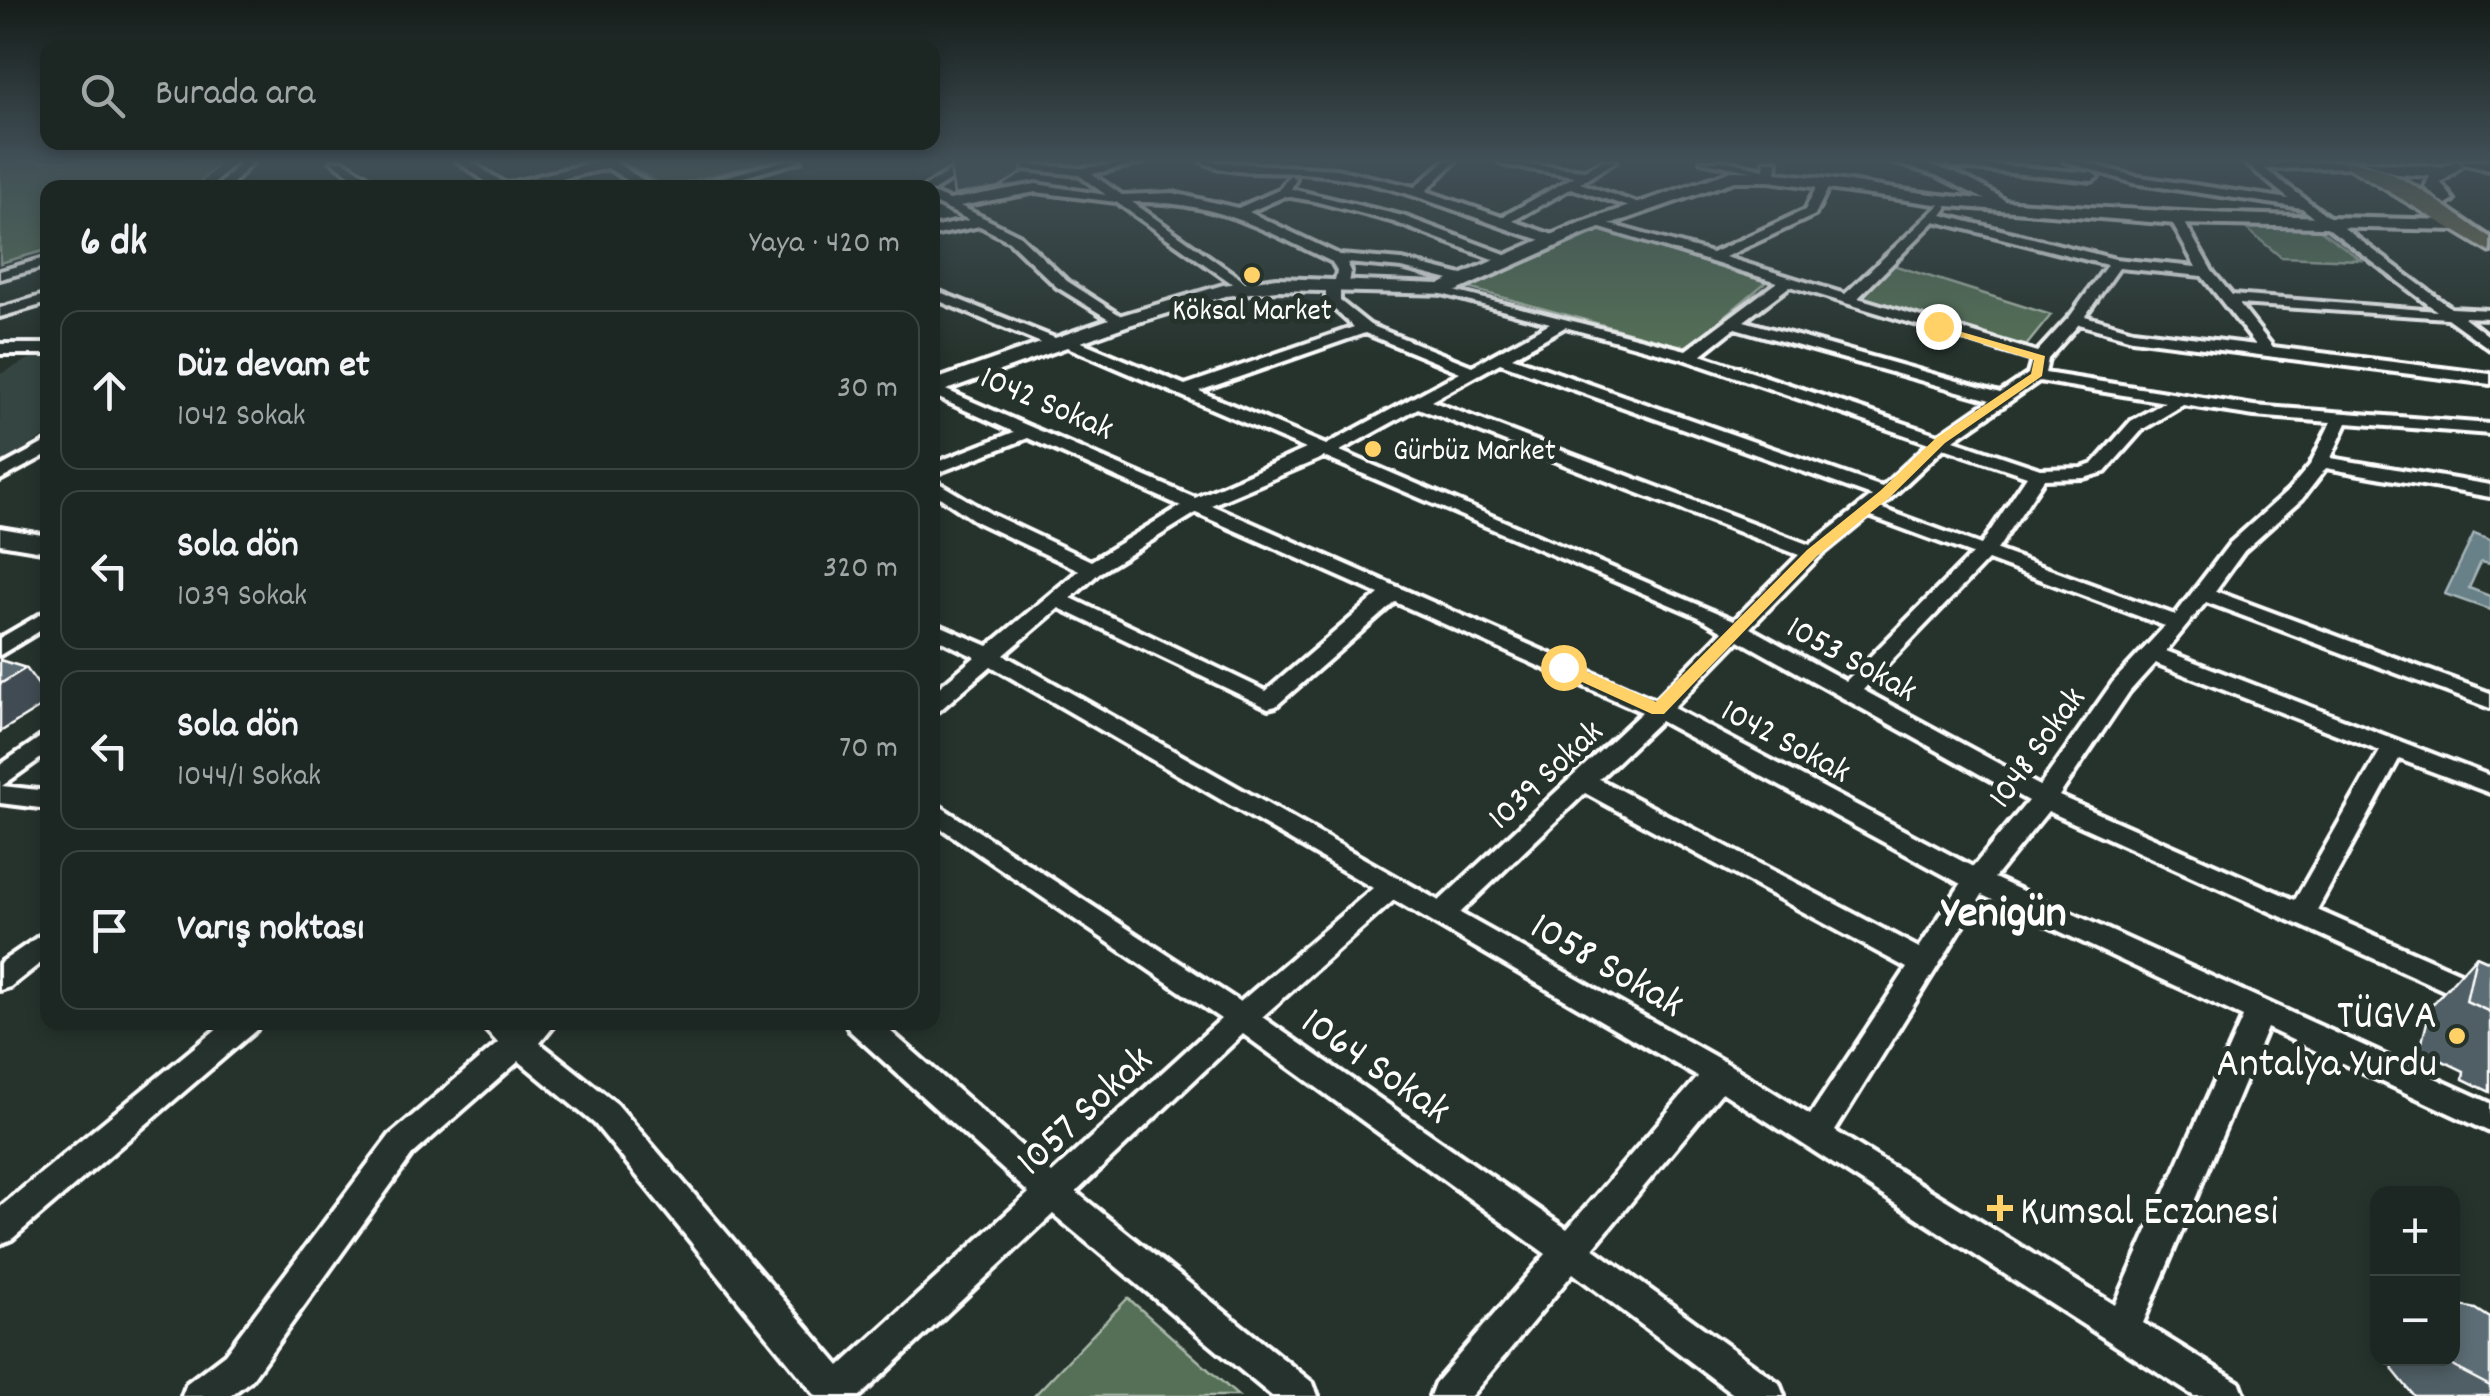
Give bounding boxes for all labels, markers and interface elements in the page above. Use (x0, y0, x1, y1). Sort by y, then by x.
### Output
search box (40, 40, 940, 150)
icon: search (75, 68, 130, 123)
text: Burada ara (155, 68, 315, 123)
text: 6 dk (80, 215, 147, 275)
text: Yaya · 420 m (749, 222, 900, 268)
marker: Köksal Market (1241, 264, 1263, 286)
place label: Köksal Market (1172, 292, 1332, 335)
route end (1916, 304, 1962, 350)
text: Düz devam et (177, 340, 370, 395)
street label: 1042 Sokak (972, 355, 1121, 456)
icon: ahead (82, 363, 137, 418)
text: 30 m (837, 367, 898, 413)
text: 1042 Sokak (177, 395, 306, 441)
place label: Gürbüz Market (1393, 432, 1556, 475)
marker: Gürbüz Market (1362, 438, 1384, 460)
text: Sola dön (177, 520, 299, 575)
icon: left (82, 543, 137, 598)
text: 320 m (823, 547, 898, 593)
text: 1039 Sokak (177, 575, 307, 621)
street label: 1053 Sokak (1776, 605, 1925, 718)
route start (1541, 645, 1587, 691)
street label: 1048 Sokak (1978, 678, 2100, 820)
street label: 1042 Sokak (1711, 688, 1859, 799)
text: Sola dön (177, 700, 299, 755)
street label: 1039 Sokak (1478, 710, 1617, 844)
icon: left (82, 723, 137, 778)
text: 70 m (839, 727, 898, 773)
text: 1044/1 Sokak (177, 755, 321, 801)
district label: Yenigün (1940, 884, 2067, 948)
street label: 1058 Sokak (1517, 900, 1694, 1036)
icon: arrive (82, 903, 137, 958)
text: Varış noktası (177, 903, 364, 958)
place label: TÜGVA Antalya Yurdu (2216, 989, 2437, 1097)
street label: 1064 Sokak (1287, 995, 1461, 1142)
marker: TÜGVA Antalya Yurdu (2446, 1025, 2468, 1047)
street label: 1057 Sokak (1005, 1034, 1169, 1193)
place label: Kumsal Eczanesi (2020, 1185, 2278, 1245)
map controls (2370, 1186, 2460, 1366)
button: + (2370, 1186, 2460, 1276)
marker: Kumsal Eczanesi (1989, 1197, 2011, 1219)
button: − (2370, 1276, 2460, 1366)

